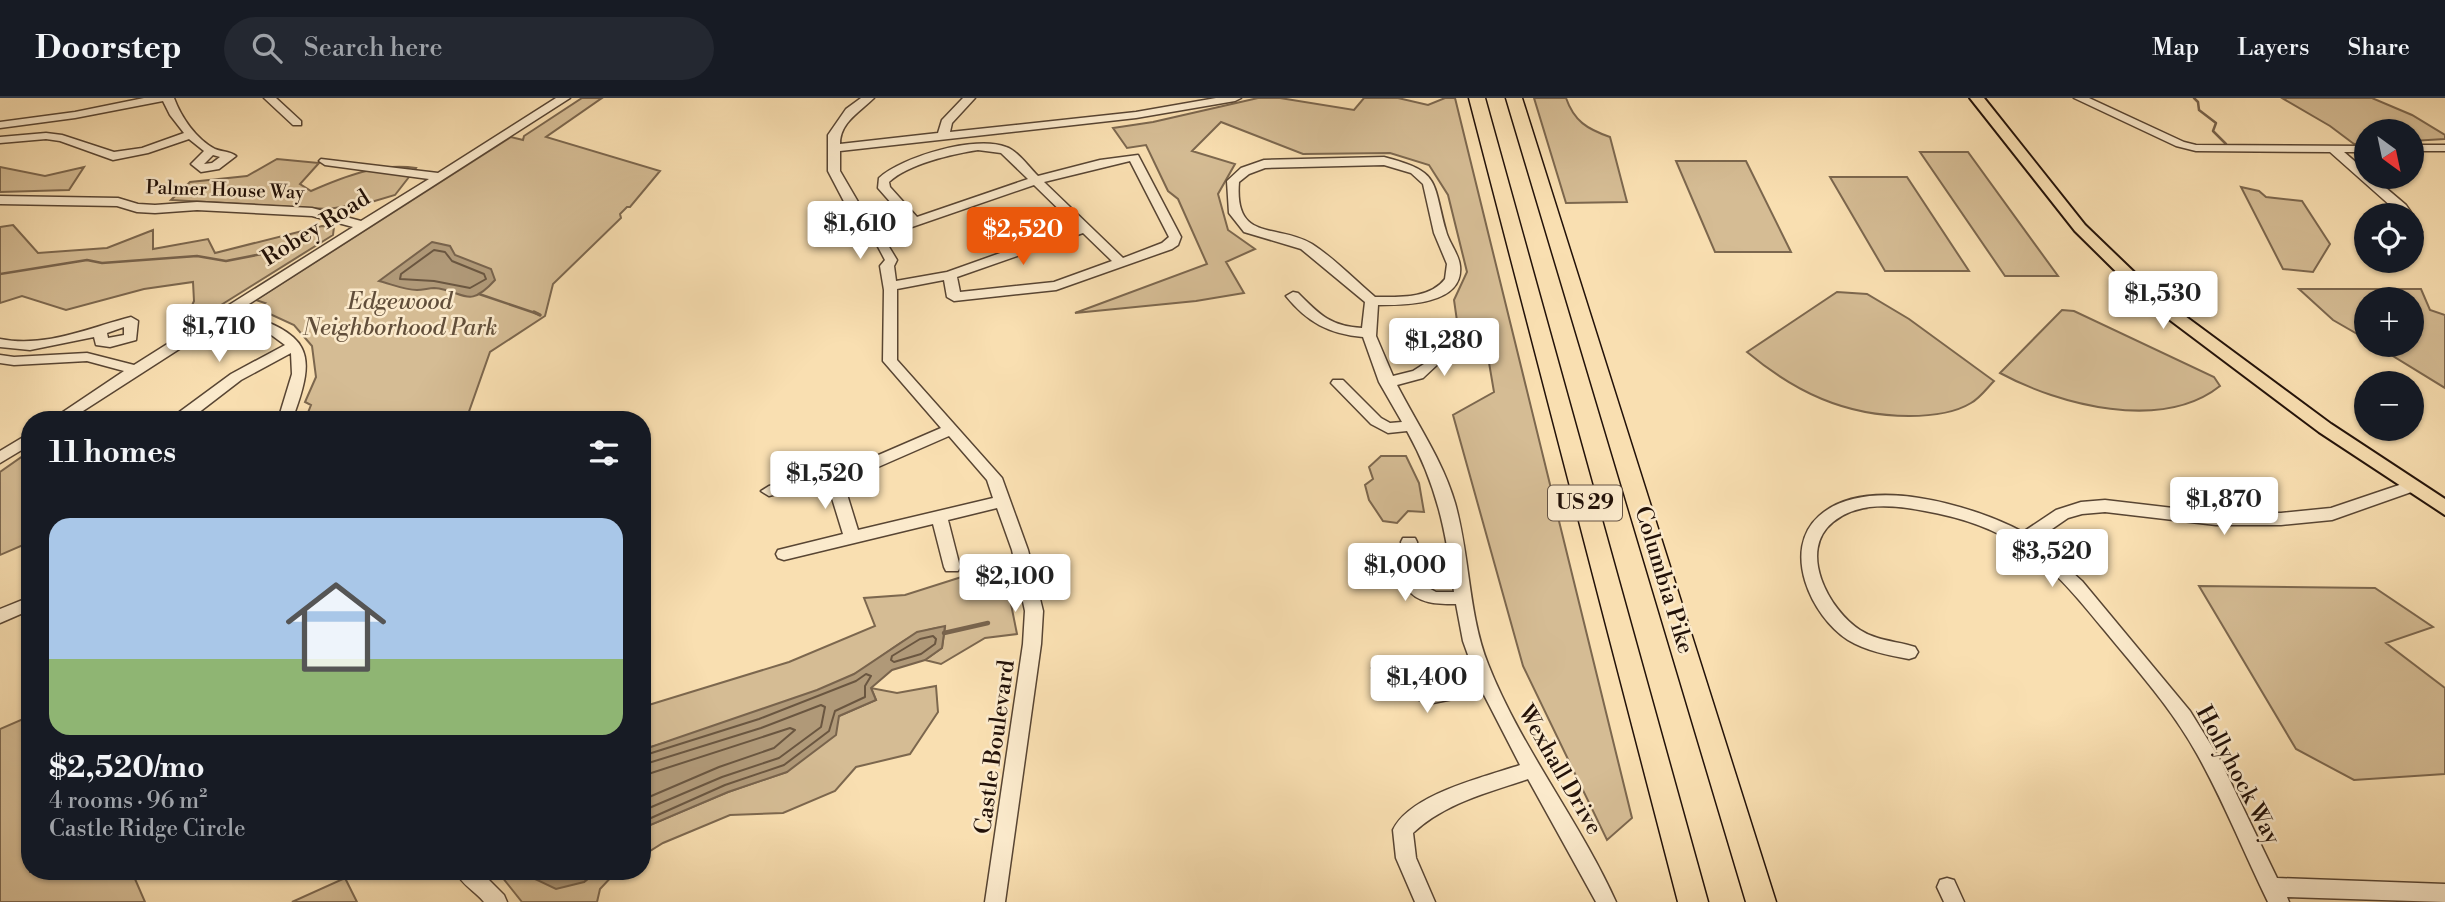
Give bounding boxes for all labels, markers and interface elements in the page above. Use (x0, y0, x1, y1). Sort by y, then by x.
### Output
search box (224, 17, 714, 80)
text: Doorstep (35, 28, 182, 69)
icon: search (248, 29, 286, 67)
text: Search here (304, 32, 443, 64)
text: Map (2152, 33, 2199, 63)
text: Layers (2237, 33, 2309, 63)
text: Share (2347, 33, 2410, 63)
north arrow (2354, 119, 2424, 189)
map controls (2354, 119, 2424, 441)
street label: Palmer House Way (145, 175, 306, 205)
street label: Robey Road (257, 184, 375, 272)
pin: $1,610 (803, 202, 917, 261)
button: locate (2354, 203, 2424, 273)
pin: $2,520 (966, 208, 1080, 267)
text: $1,610 (824, 210, 896, 238)
text: $2,520 (983, 216, 1063, 244)
pin: $1,530 (2106, 272, 2220, 331)
text: $1,530 (2125, 280, 2201, 308)
button: + (2354, 287, 2424, 357)
park label: Edgewood Neighborhood Park (302, 288, 497, 342)
pin: $1,710 (162, 304, 276, 364)
text: $1,710 (182, 313, 256, 341)
pin: $1,280 (1387, 318, 1501, 378)
text: $1,280 (1405, 327, 1483, 355)
button: − (2354, 371, 2424, 441)
text: 11 homes (49, 434, 176, 472)
icon: filters (585, 434, 623, 472)
pin: $1,520 (768, 452, 882, 511)
text: $1,520 (786, 460, 864, 488)
pin: $1,870 (2167, 478, 2281, 537)
road number: US 29 (1548, 486, 1622, 520)
text: $1,870 (2186, 486, 2262, 514)
street label: Columbia Pike (1628, 503, 1700, 657)
pin: $3,520 (1995, 530, 2109, 589)
text: $3,520 (2012, 538, 2092, 566)
pin: $1,000 (1348, 544, 1462, 603)
text: $1,000 (1364, 552, 1446, 580)
pin: $2,100 (958, 554, 1072, 614)
text: $2,100 (975, 563, 1055, 591)
icon: home (273, 564, 399, 690)
pin: $1,400 (1370, 656, 1484, 715)
street label: Castle Boulevard (969, 658, 1021, 836)
text: $1,400 (1387, 664, 1467, 692)
street label: Wexhall Drive (1511, 699, 1608, 840)
street label: Hollyhock Way (2190, 701, 2287, 850)
text: $2,520/mo (49, 749, 205, 787)
text: 4 rooms · 96 m² (49, 787, 207, 815)
text: Castle Ridge Circle (49, 815, 246, 843)

